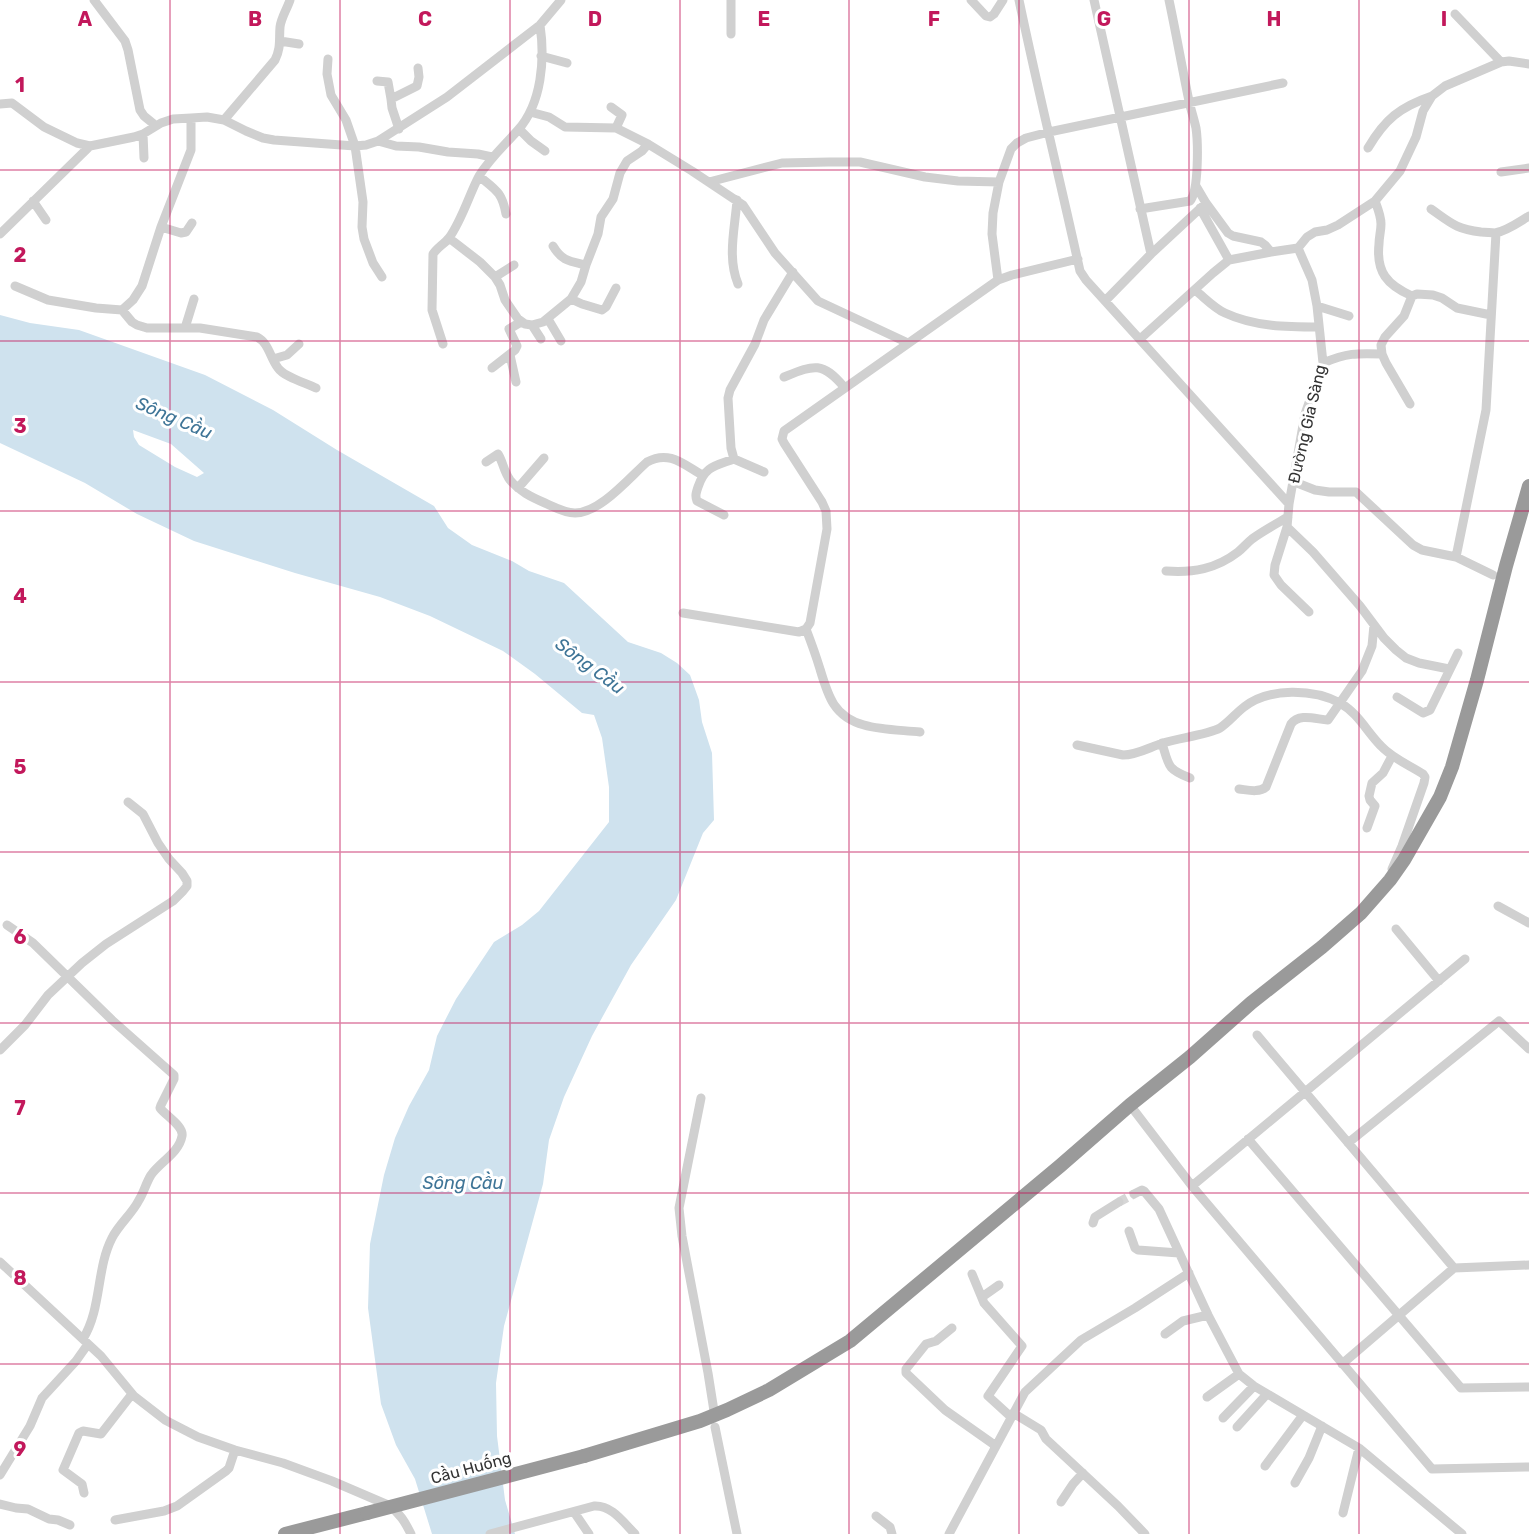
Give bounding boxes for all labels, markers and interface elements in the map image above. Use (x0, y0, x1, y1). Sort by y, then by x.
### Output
text: A (78, 7, 93, 31)
text: B (248, 7, 262, 31)
text: C (418, 7, 432, 31)
text: D (588, 7, 602, 31)
text: E (758, 7, 770, 31)
text: F (928, 7, 940, 31)
text: G (1097, 7, 1111, 31)
text: H (1267, 7, 1281, 31)
text: I (1441, 7, 1447, 31)
text: 1 (15, 73, 25, 97)
text: 2 (14, 243, 27, 267)
street label: Đường Gia Sàng (1284, 363, 1330, 485)
water label: Sông Cầu (132, 391, 216, 444)
text: 3 (13, 414, 27, 438)
text: 4 (13, 584, 27, 608)
water label: Sông Cầu (551, 632, 630, 699)
text: 5 (14, 755, 27, 779)
text: 6 (13, 925, 27, 949)
text: 7 (14, 1096, 26, 1120)
water label: Sông Cầu (423, 1171, 504, 1194)
text: 8 (13, 1266, 27, 1290)
text: 9 (14, 1437, 27, 1461)
street label: Cầu Huống (428, 1447, 513, 1488)

